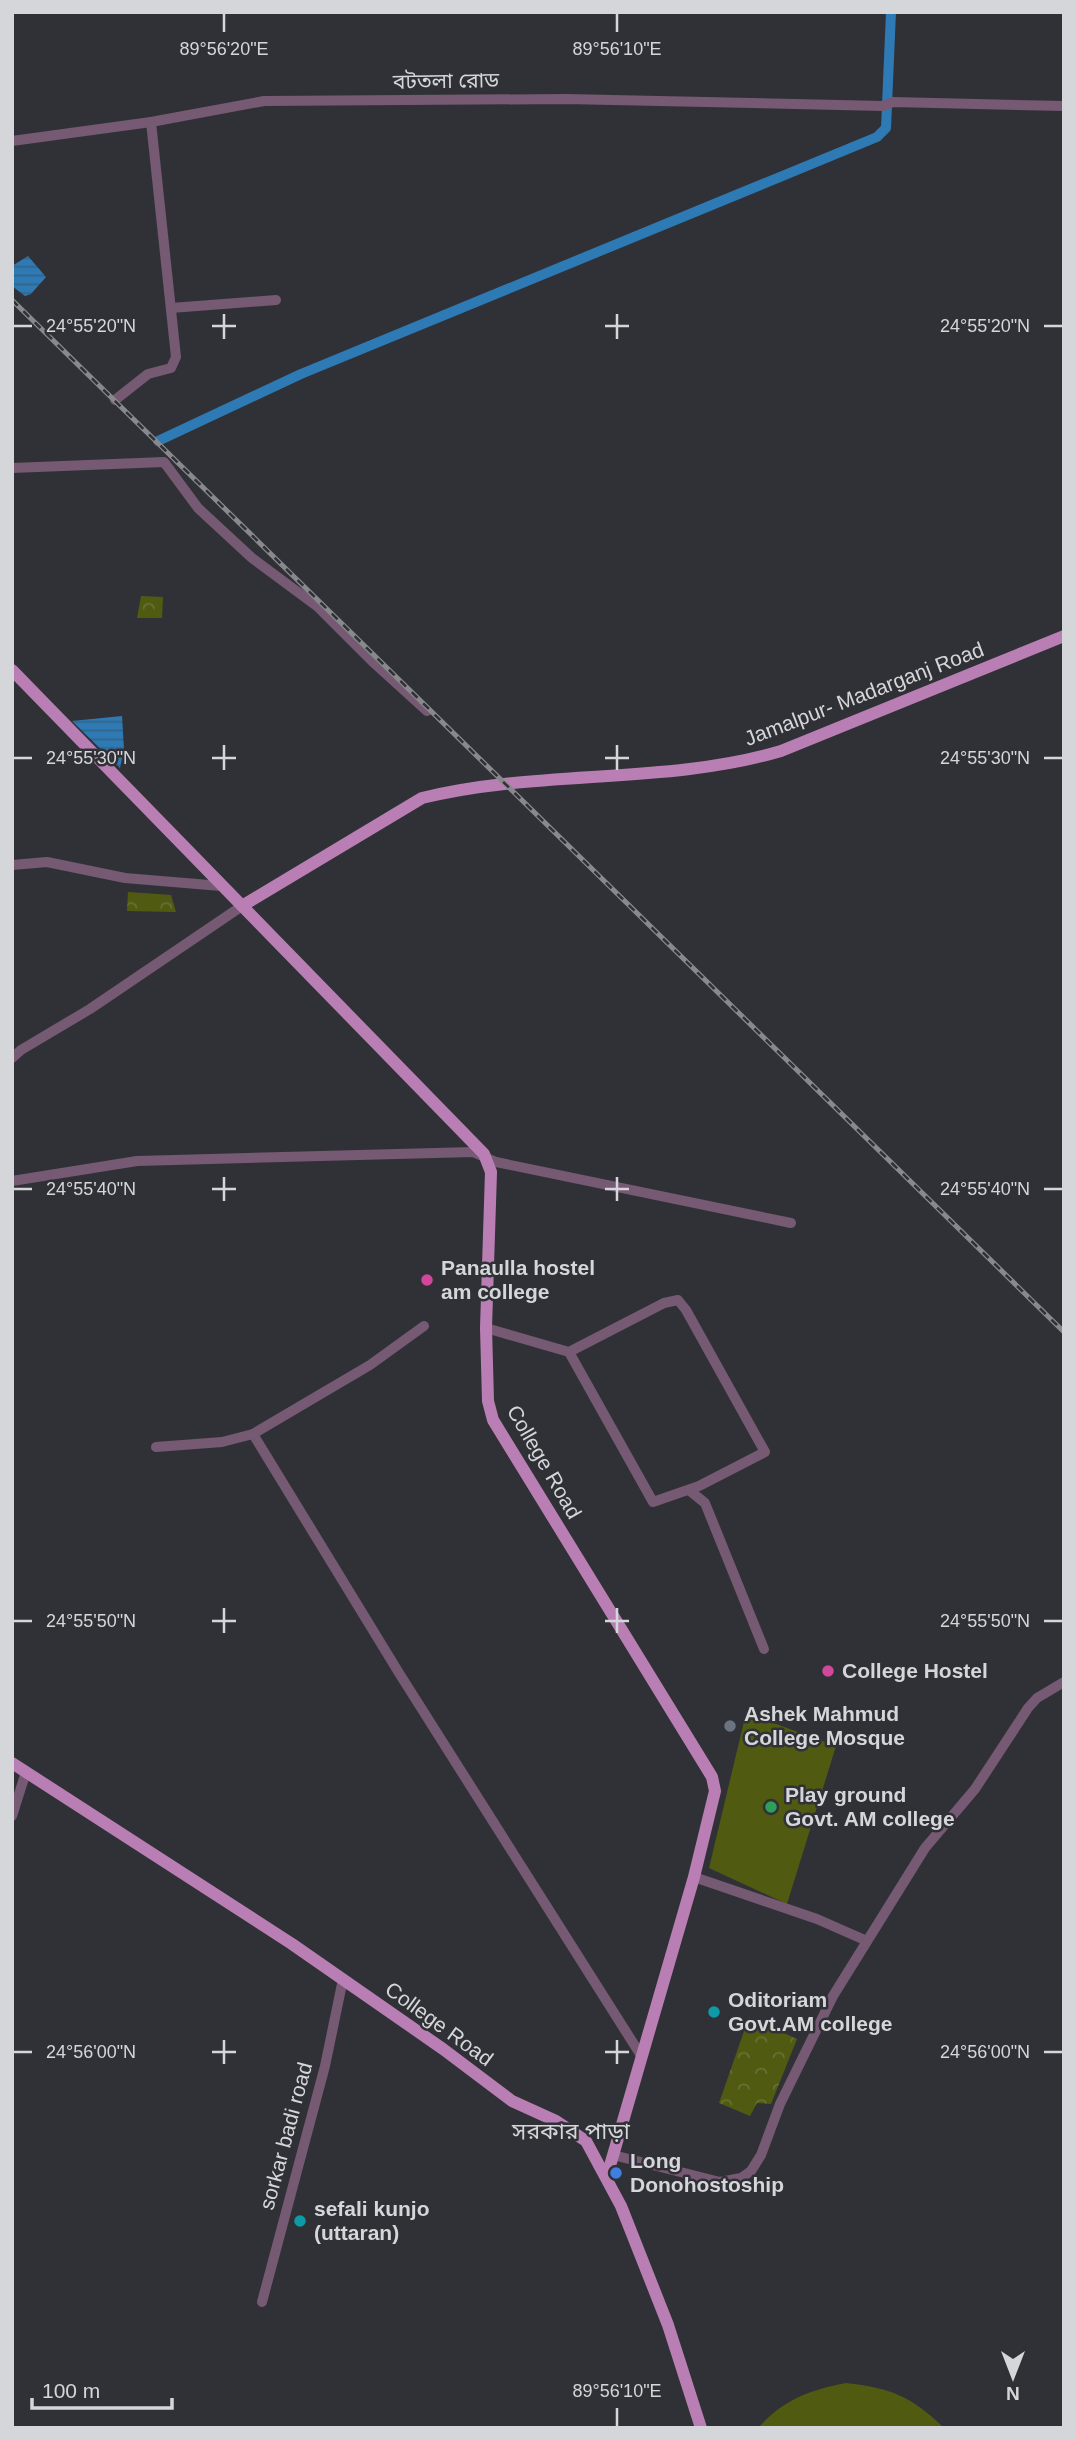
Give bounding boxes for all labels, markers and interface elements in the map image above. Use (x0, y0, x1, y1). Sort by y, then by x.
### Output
text: 89°56'20"E (179, 39, 269, 59)
text: 89°56'10"E (572, 39, 662, 59)
street label: বটতলা রোড (392, 68, 500, 93)
text: 24°55'20"N (46, 316, 136, 336)
text: 24°55'20"N (940, 316, 1030, 336)
street label: Jamalpur- Madarganj Road (741, 637, 987, 750)
text: 24°55'30"N (46, 748, 136, 768)
text: 24°55'30"N (940, 748, 1030, 768)
text: 24°55'40"N (46, 1179, 136, 1199)
text: 24°55'40"N (940, 1179, 1030, 1199)
place label: Panaulla hostel am college (441, 1256, 595, 1303)
marker: Panaulla hostel am college (419, 1272, 435, 1288)
street label: College Road (503, 1401, 586, 1523)
text: 24°55'50"N (46, 1611, 136, 1631)
text: 24°55'50"N (940, 1611, 1030, 1631)
place label: College Hostel (842, 1659, 988, 1682)
marker: College Hostel (820, 1663, 836, 1679)
place label: Ashek Mahmud College Mosque (744, 1702, 905, 1749)
marker: Ashek Mahmud College Mosque (722, 1718, 738, 1734)
place label: Play ground Govt. AM college (785, 1783, 955, 1830)
marker: Play ground Govt. AM college (763, 1799, 779, 1815)
street label: College Road (381, 1977, 498, 2070)
place label: Oditoriam Govt.AM college (728, 1988, 893, 2035)
marker: Oditoriam Govt.AM college (706, 2004, 722, 2020)
text: 24°56'00"N (46, 2042, 136, 2062)
text: 24°56'00"N (940, 2042, 1030, 2062)
street label: sorkar badi road (255, 2060, 316, 2212)
district label: সরকার পাড়া (511, 2118, 631, 2144)
place label: Long Donohostoship (630, 2149, 784, 2196)
marker: Long Donohostoship (608, 2165, 624, 2181)
place label: sefali kunjo (uttaran) (314, 2197, 430, 2244)
marker: sefali kunjo (uttaran) (292, 2213, 308, 2229)
north arrow (978, 2342, 1048, 2412)
scale bar (32, 2366, 172, 2410)
text: 100 m (42, 2379, 100, 2402)
text: 89°56'10"E (572, 2381, 662, 2401)
text: N (1006, 2383, 1020, 2404)

